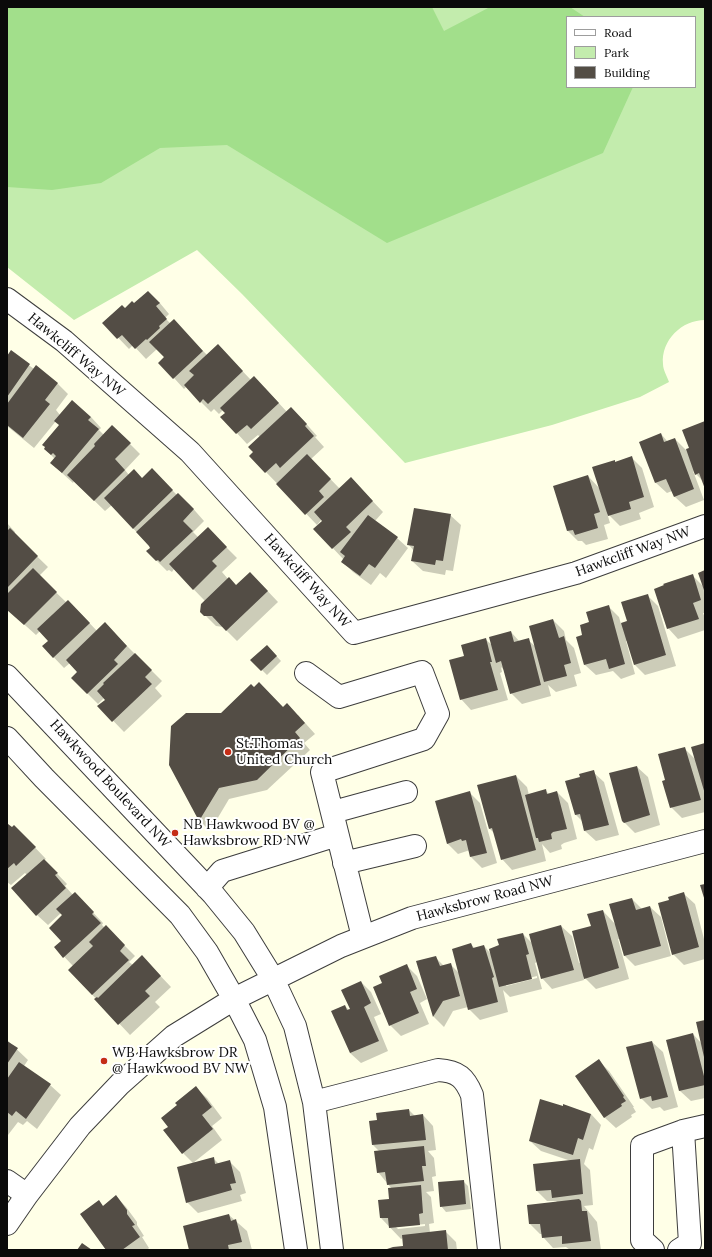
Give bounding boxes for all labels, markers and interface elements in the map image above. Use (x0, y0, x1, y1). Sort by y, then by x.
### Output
legend (566, 16, 696, 88)
text: Road (604, 25, 632, 40)
text: Park (604, 45, 629, 60)
text: Building (604, 65, 650, 80)
street label: Hawkcliff Way NW (24, 310, 128, 400)
street label: Hawkcliff Way NW (573, 523, 693, 581)
street label: Hawkcliff Way NW (260, 530, 354, 632)
street label: Hawkwood Boulevard NW (46, 716, 174, 852)
place label: St.Thomas United Church (236, 736, 333, 768)
marker: St.Thomas United Church (223, 747, 233, 757)
place label: NB Hawkwood BV @ Hawksbrow RD NW (183, 817, 315, 850)
marker: NB Hawkwood BV @ Hawksbrow RD NW (170, 828, 180, 838)
street label: Hawksbrow Road NW (415, 873, 555, 925)
place label: WB Hawksbrow DR @ Hawkwood BV NW (112, 1045, 249, 1078)
marker: WB Hawksbrow DR @ Hawkwood BV NW (99, 1056, 109, 1066)

